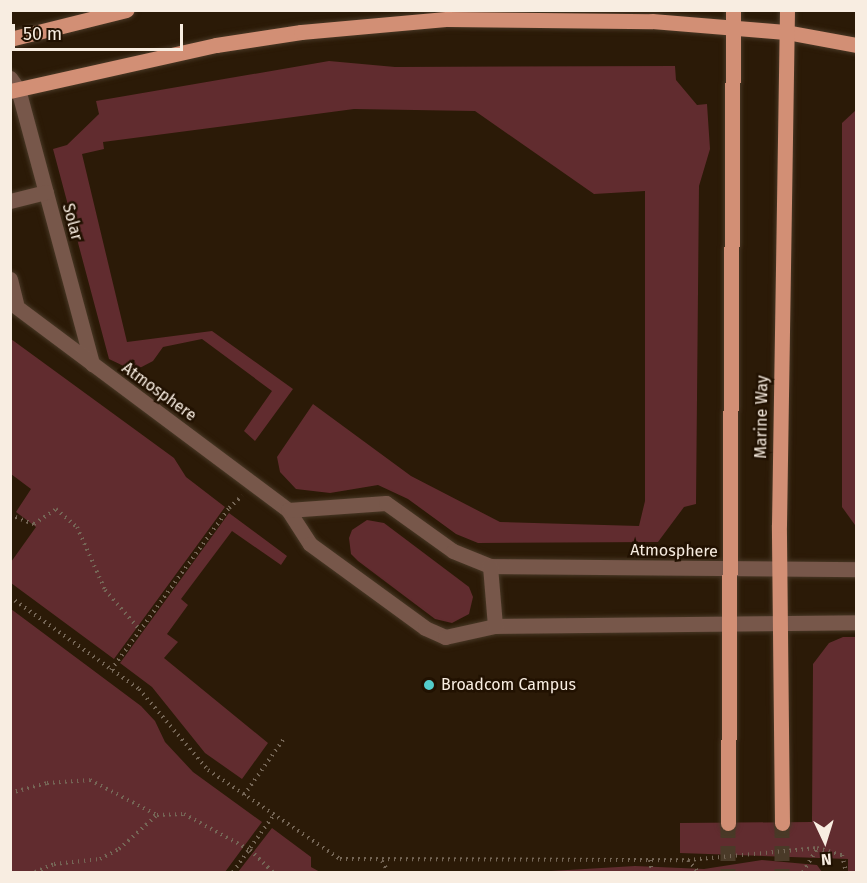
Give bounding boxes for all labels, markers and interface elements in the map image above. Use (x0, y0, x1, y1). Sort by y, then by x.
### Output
scale bar (15, 12, 186, 50)
text: 50 m (23, 23, 62, 45)
street label: Solar (58, 201, 86, 243)
street label: Atmosphere (118, 359, 200, 425)
street label: Marine Way (752, 375, 772, 459)
street label: Atmosphere (630, 541, 718, 561)
place label: Broadcom Campus (441, 675, 576, 695)
marker: Broadcom Campus (422, 678, 436, 692)
north arrow (795, 811, 855, 871)
text: N (820, 850, 832, 869)

